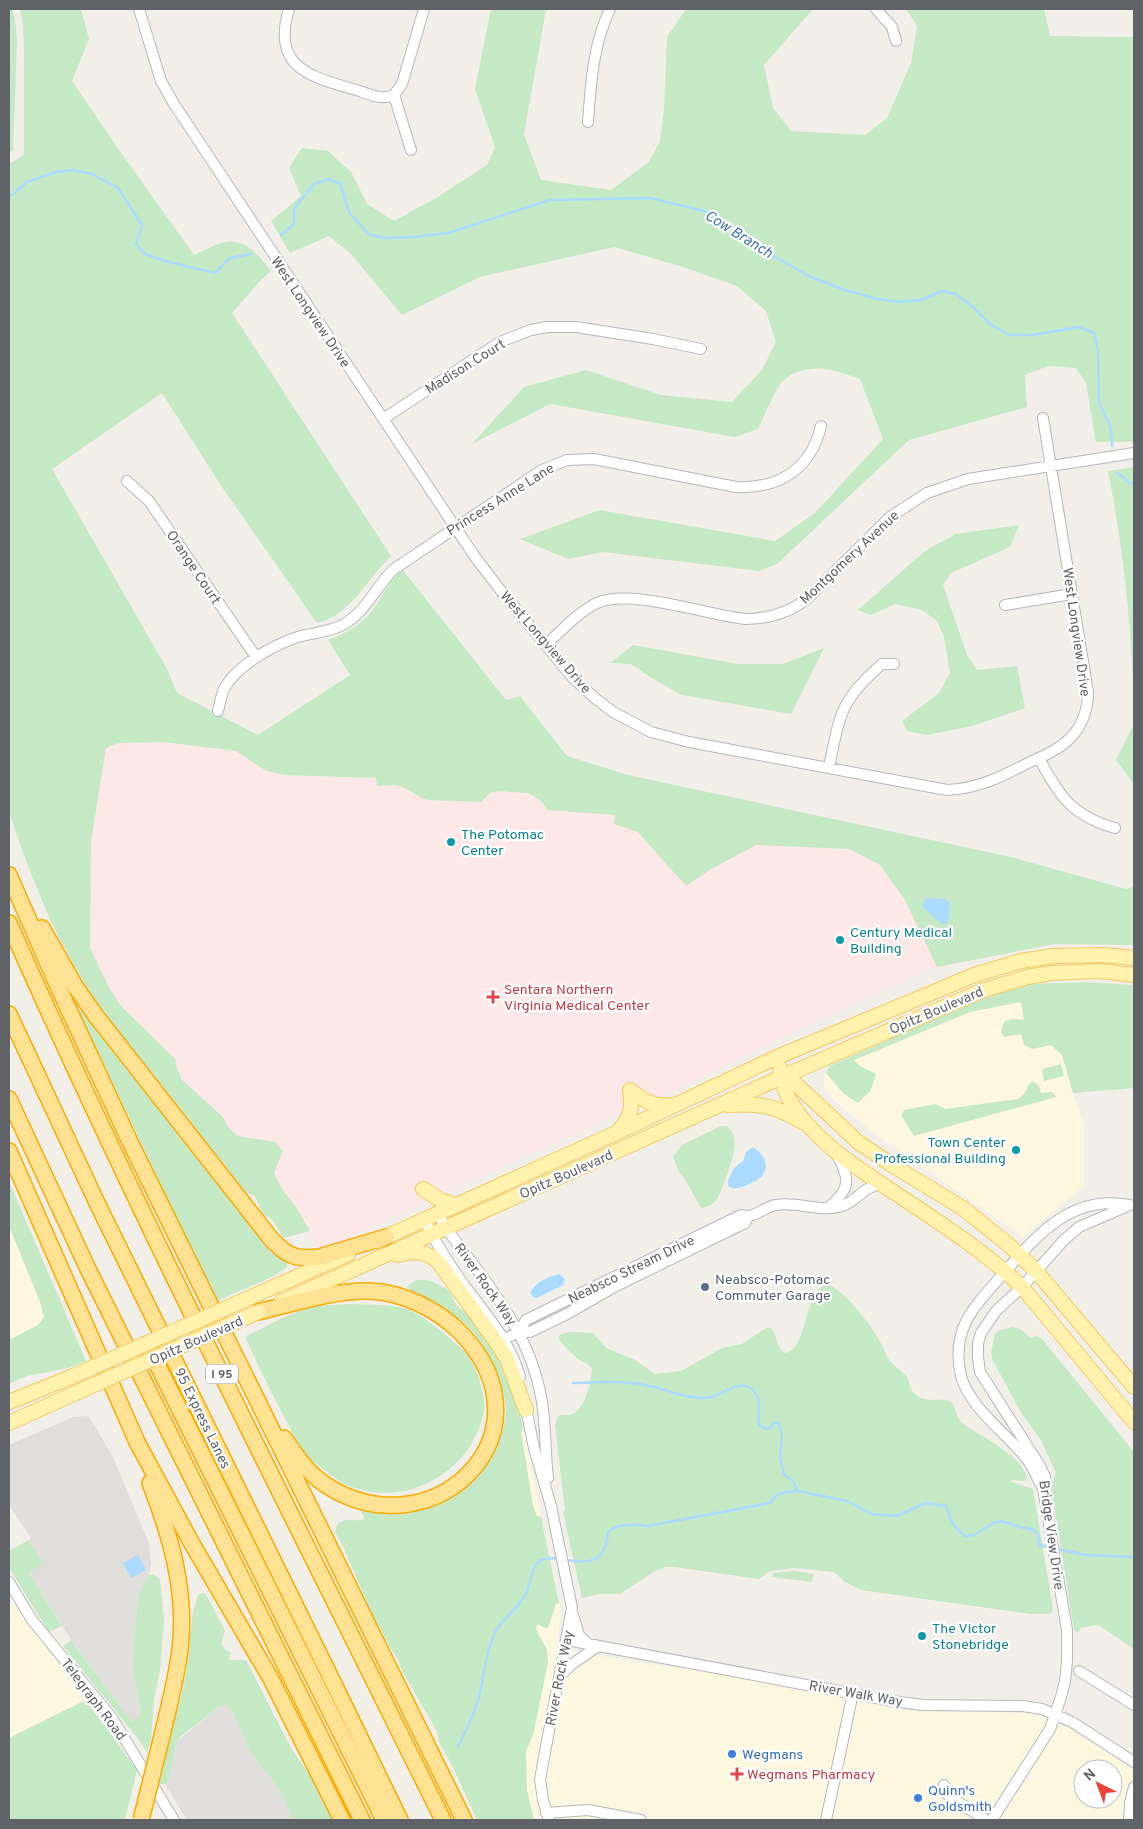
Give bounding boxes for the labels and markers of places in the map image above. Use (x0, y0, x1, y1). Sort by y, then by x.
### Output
place label: The Potomac Center (461, 827, 544, 860)
marker: The Potomac Center (445, 836, 457, 848)
place label: Century Medical Building (850, 925, 952, 958)
marker: Century Medical Building (834, 934, 846, 946)
place label: Sentara Northern Virginia Medical Center (504, 982, 650, 1015)
marker: Sentara Northern Virginia Medical Center (486, 990, 500, 1004)
place label: Town Center Professional Building (874, 1135, 1007, 1168)
marker: Town Center Professional Building (1010, 1144, 1022, 1156)
place label: Neabsco-Potomac Commuter Garage (715, 1272, 830, 1305)
marker: Neabsco-Potomac Commuter Garage (699, 1281, 711, 1293)
place label: The Victor Stonebridge (932, 1621, 1009, 1654)
marker: The Victor Stonebridge (916, 1630, 928, 1642)
place label: Wegmans (742, 1747, 803, 1764)
marker: Wegmans (726, 1748, 738, 1760)
place label: Wegmans Pharmacy (747, 1767, 875, 1784)
marker: Wegmans Pharmacy (731, 1768, 743, 1780)
place label: Quinn's Goldsmith (928, 1783, 992, 1816)
marker: Quinn's Goldsmith (912, 1792, 924, 1804)

